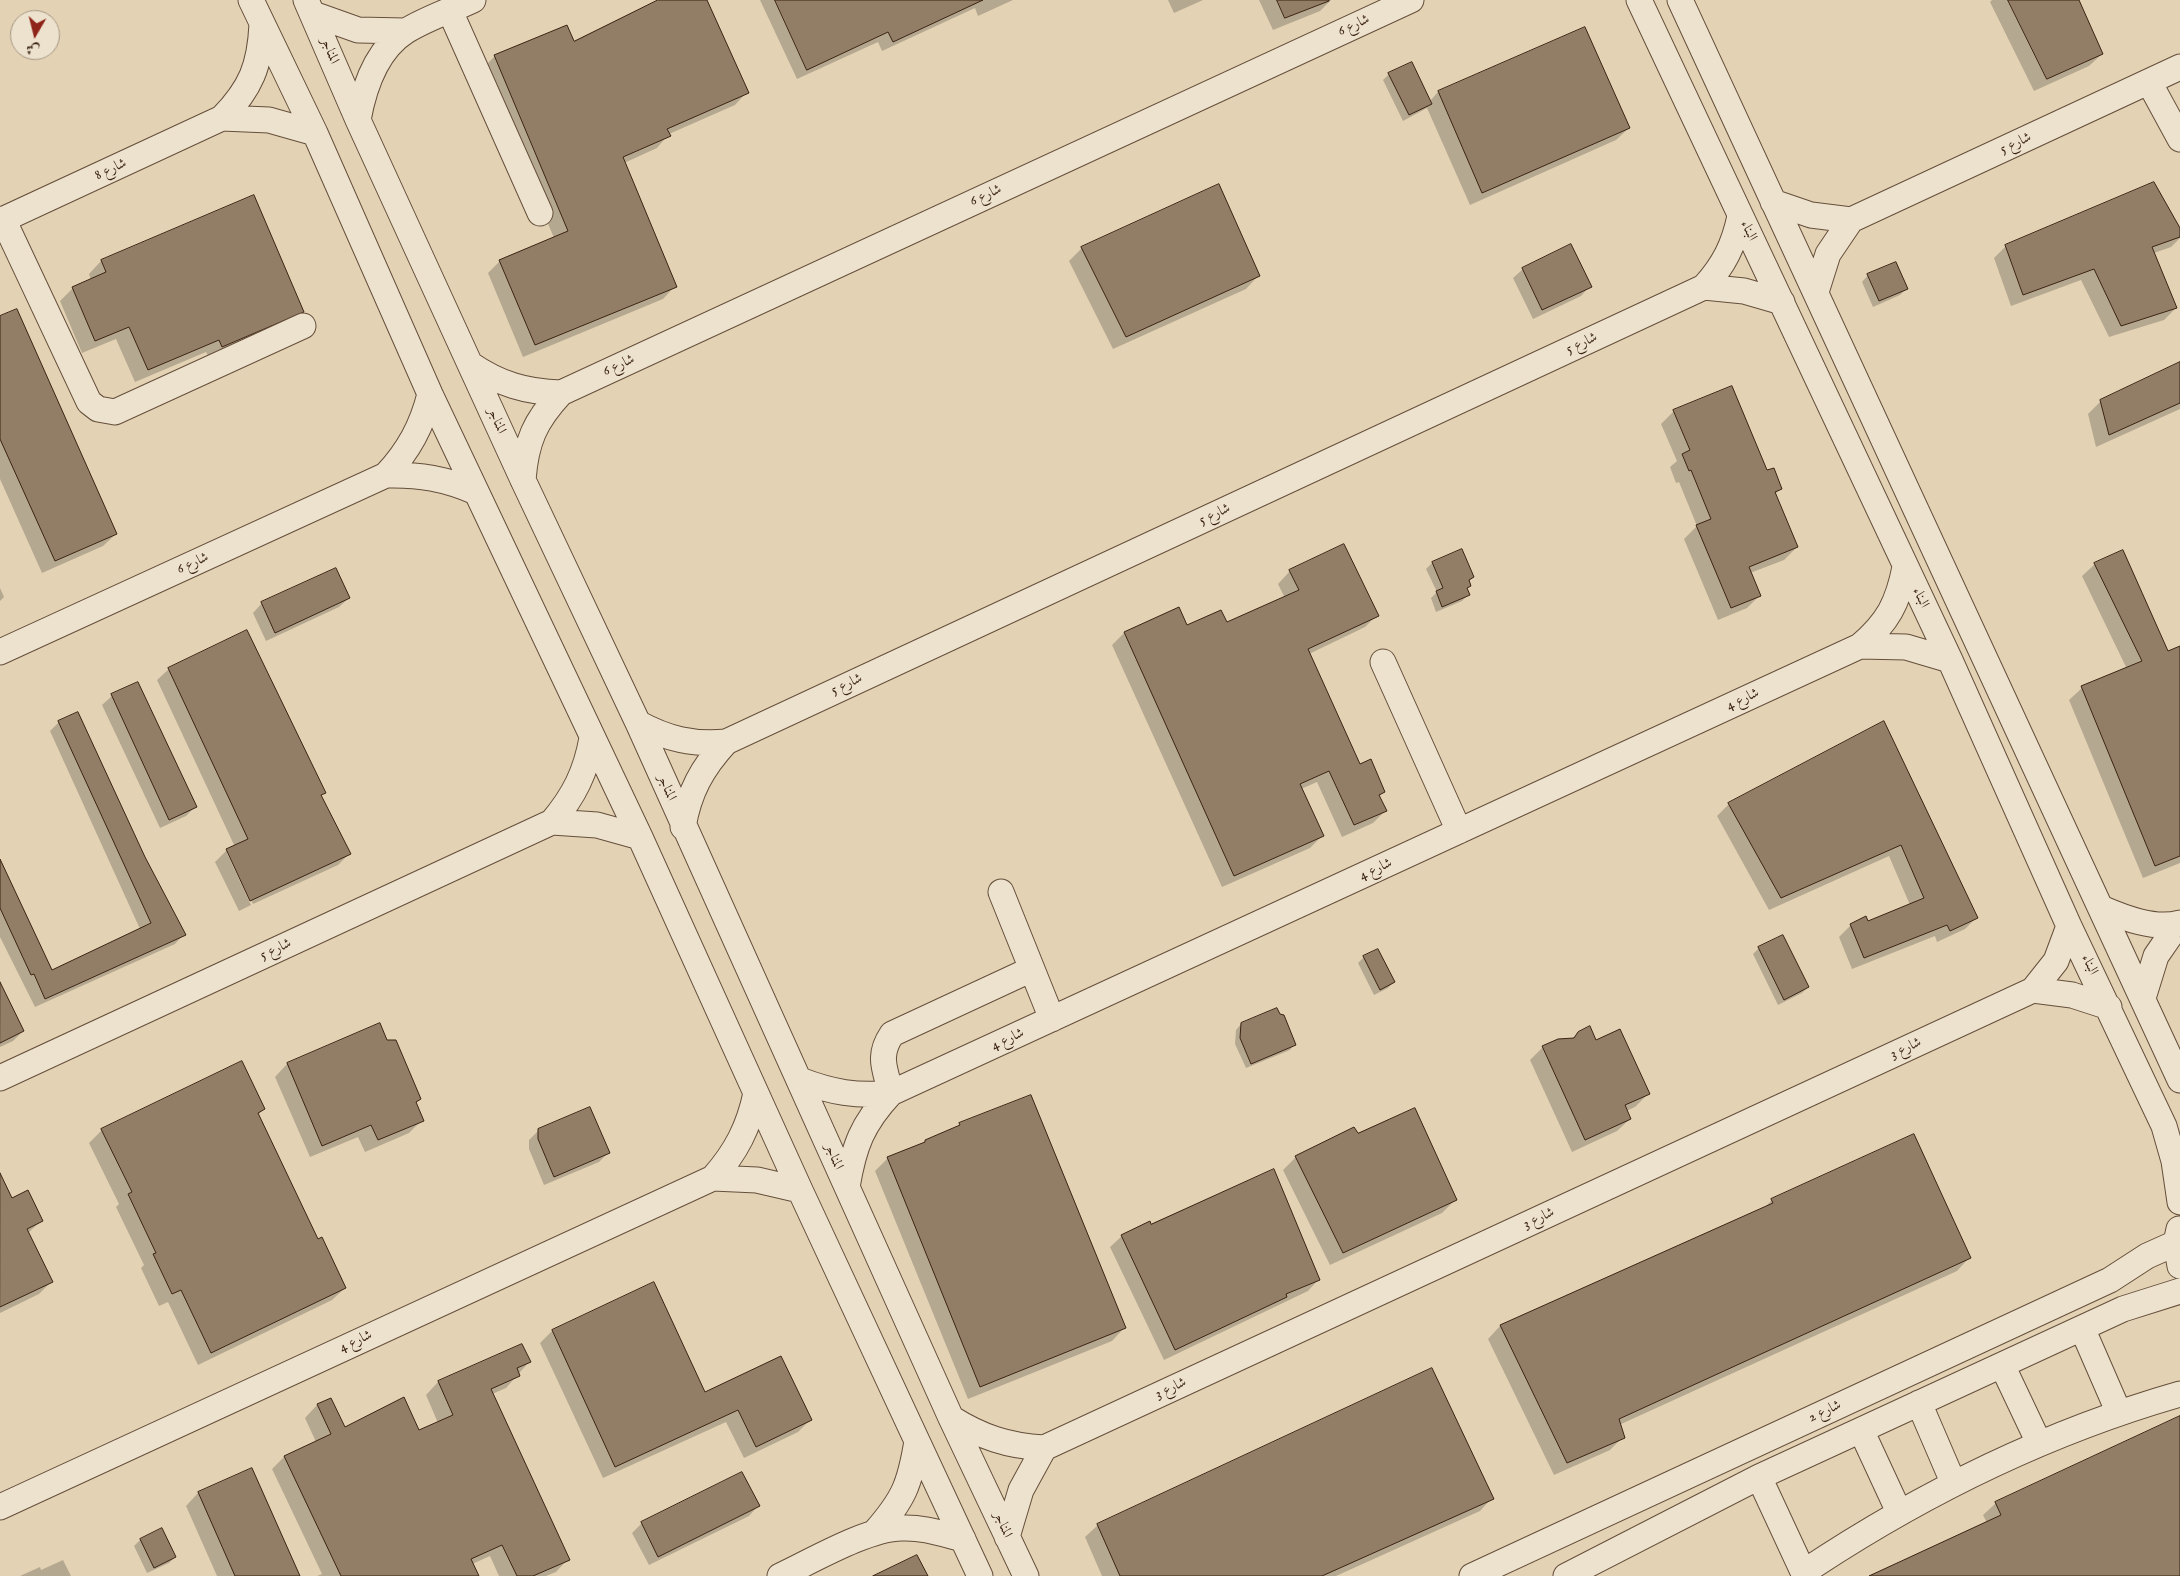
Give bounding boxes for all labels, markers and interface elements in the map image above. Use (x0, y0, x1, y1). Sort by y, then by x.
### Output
north arrow (10, 10, 60, 60)
street label: شارع 6 (1335, 11, 1373, 41)
street label: المناجر (316, 35, 342, 67)
text: ش (25, 39, 41, 59)
street label: شارع 5 (1998, 130, 2034, 158)
street label: شارع 8 (93, 155, 129, 185)
street label: شارع 6 (967, 181, 1005, 211)
street label: البناء (1736, 218, 1760, 244)
street label: شارع 5 (1564, 330, 1600, 358)
street label: شارع 6 (600, 351, 638, 381)
street label: المناجر (483, 405, 509, 437)
street label: شارع 5 (1197, 501, 1233, 529)
street label: شارع 6 (174, 549, 212, 579)
street label: البناء (1908, 585, 1932, 611)
street label: شارع 5 (829, 671, 865, 699)
street label: شارع 4 (1724, 685, 1762, 715)
street label: المناجر (653, 772, 679, 804)
street label: شارع 4 (1357, 855, 1395, 885)
street label: شارع 5 (258, 936, 294, 964)
street label: البناء (2077, 952, 2101, 978)
street label: شارع 4 (989, 1025, 1027, 1055)
street label: شارع 3 (1888, 1035, 1924, 1063)
street label: المناجر (820, 1141, 846, 1173)
street label: شارع 3 (1521, 1205, 1557, 1233)
street label: شارع 4 (337, 1327, 375, 1357)
street label: شارع 3 (1153, 1375, 1189, 1403)
street label: شارع 2 (1806, 1397, 1844, 1427)
street label: المناجر (989, 1509, 1015, 1541)

